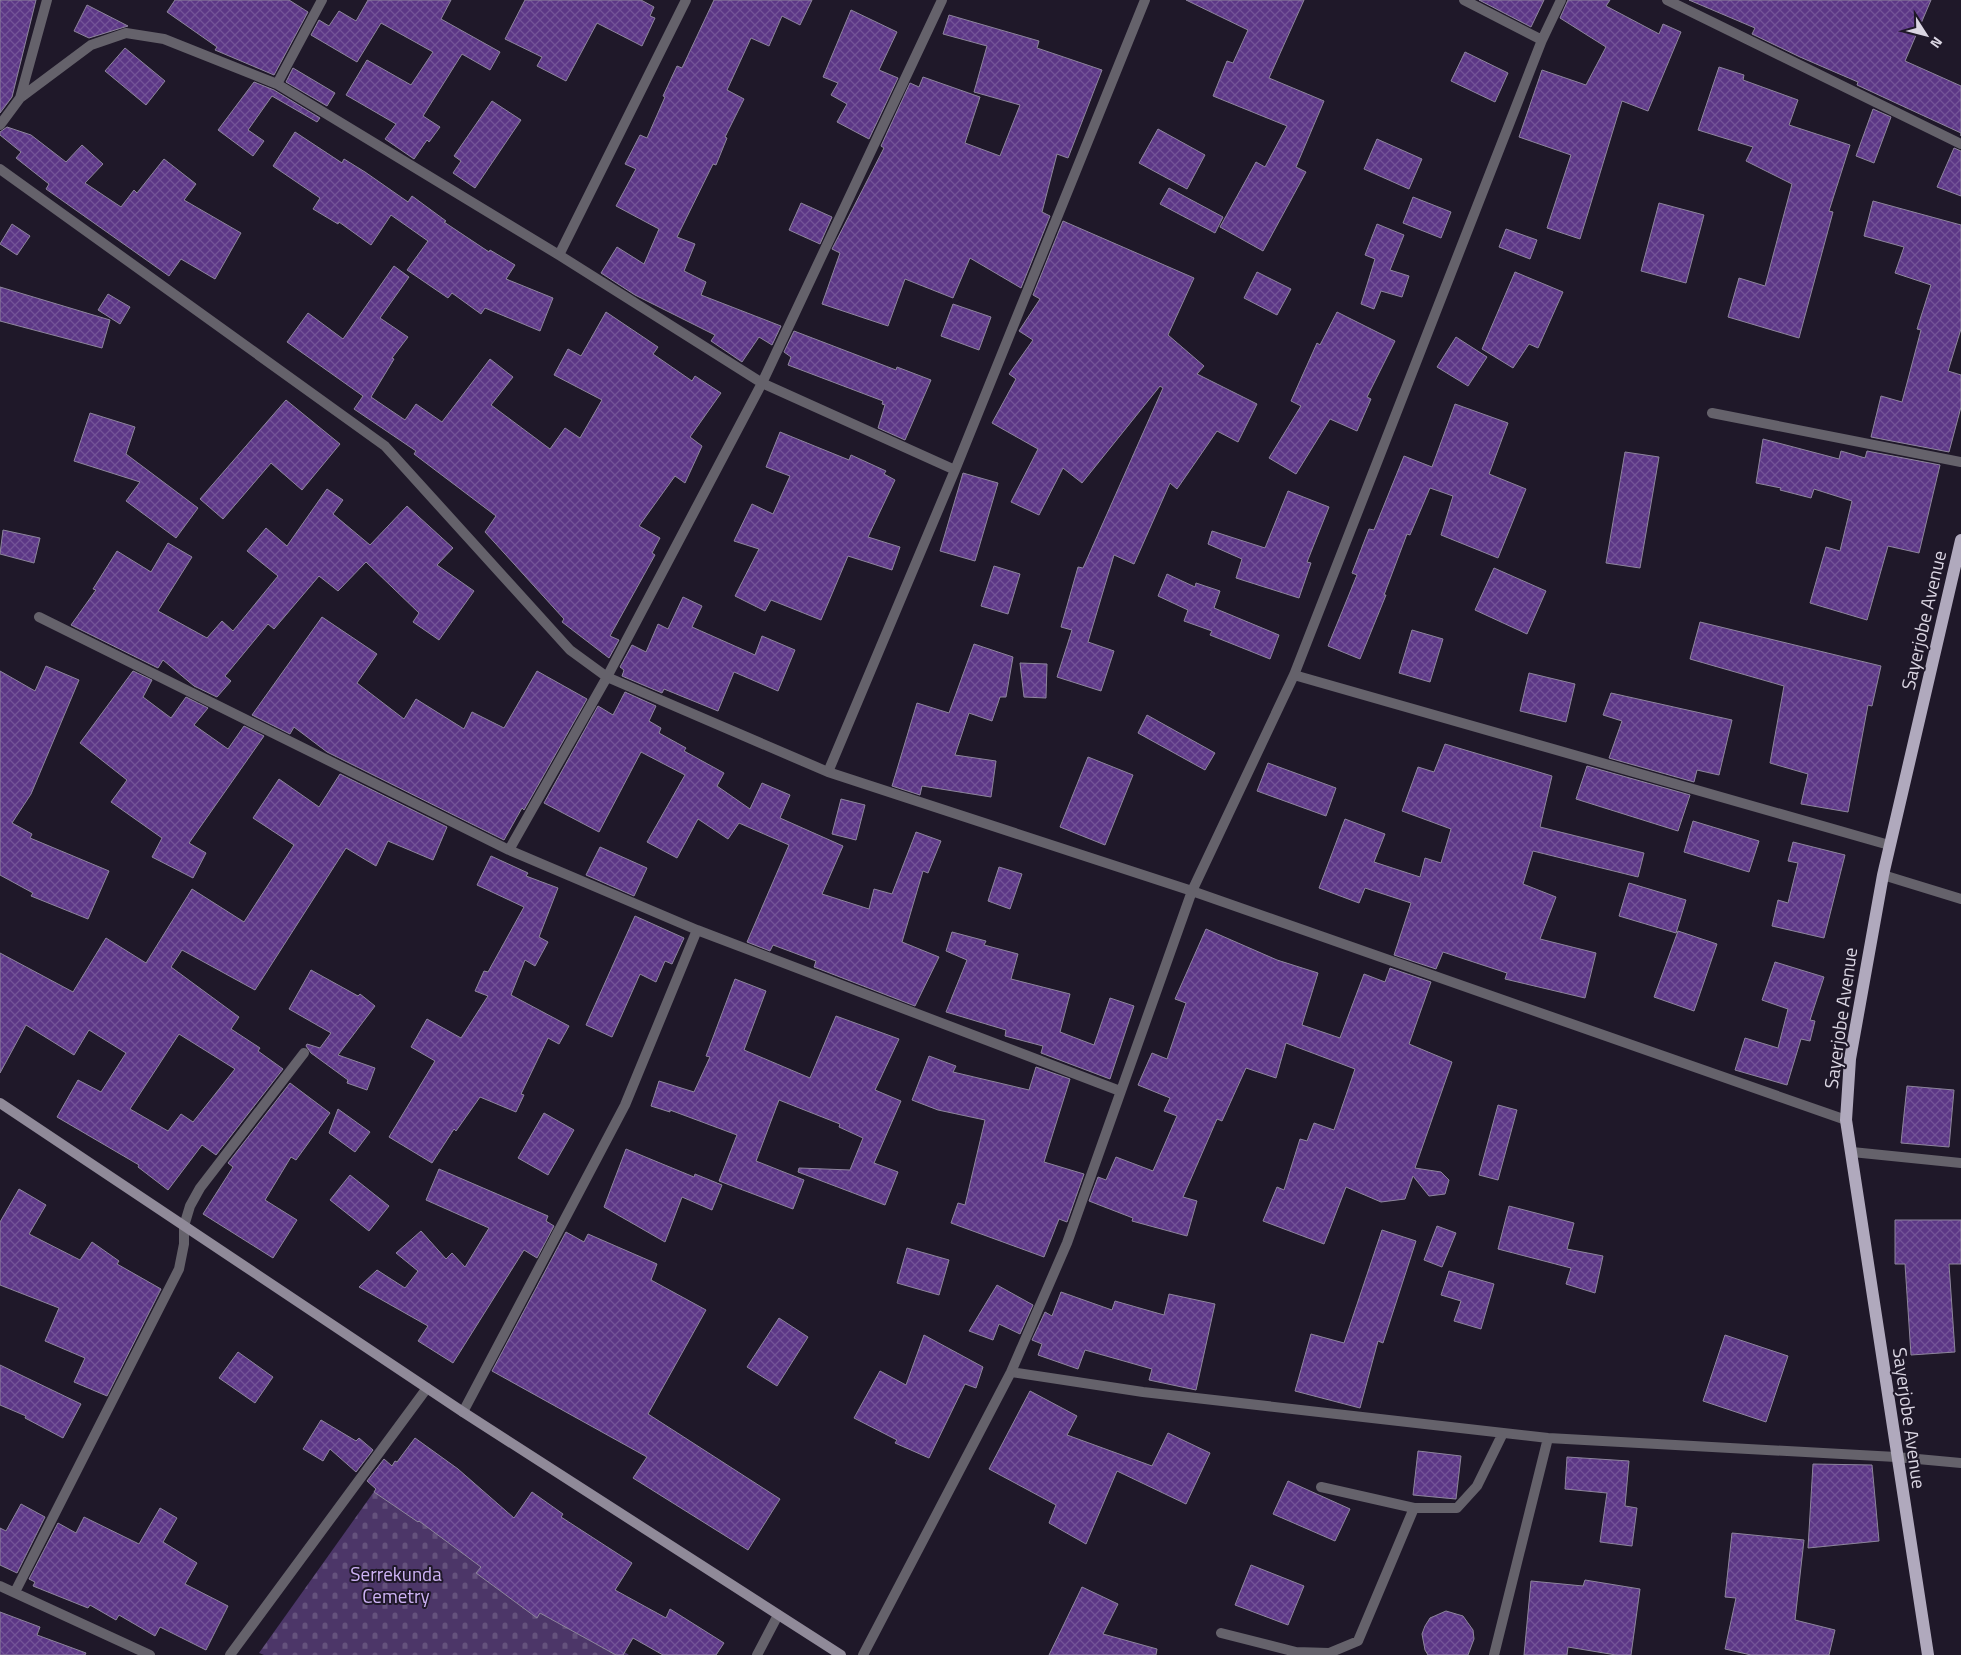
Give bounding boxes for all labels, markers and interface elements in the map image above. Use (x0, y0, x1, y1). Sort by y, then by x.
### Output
north arrow (1901, 10, 1951, 60)
text: N (1926, 33, 1948, 53)
street label: Sayerjobe Avenue (1893, 547, 1953, 693)
street label: Sayerjobe Avenue (1816, 946, 1864, 1090)
street label: Sayerjobe Avenue (1886, 1346, 1934, 1490)
park label: Serrekunda Cemetry (350, 1559, 442, 1610)

